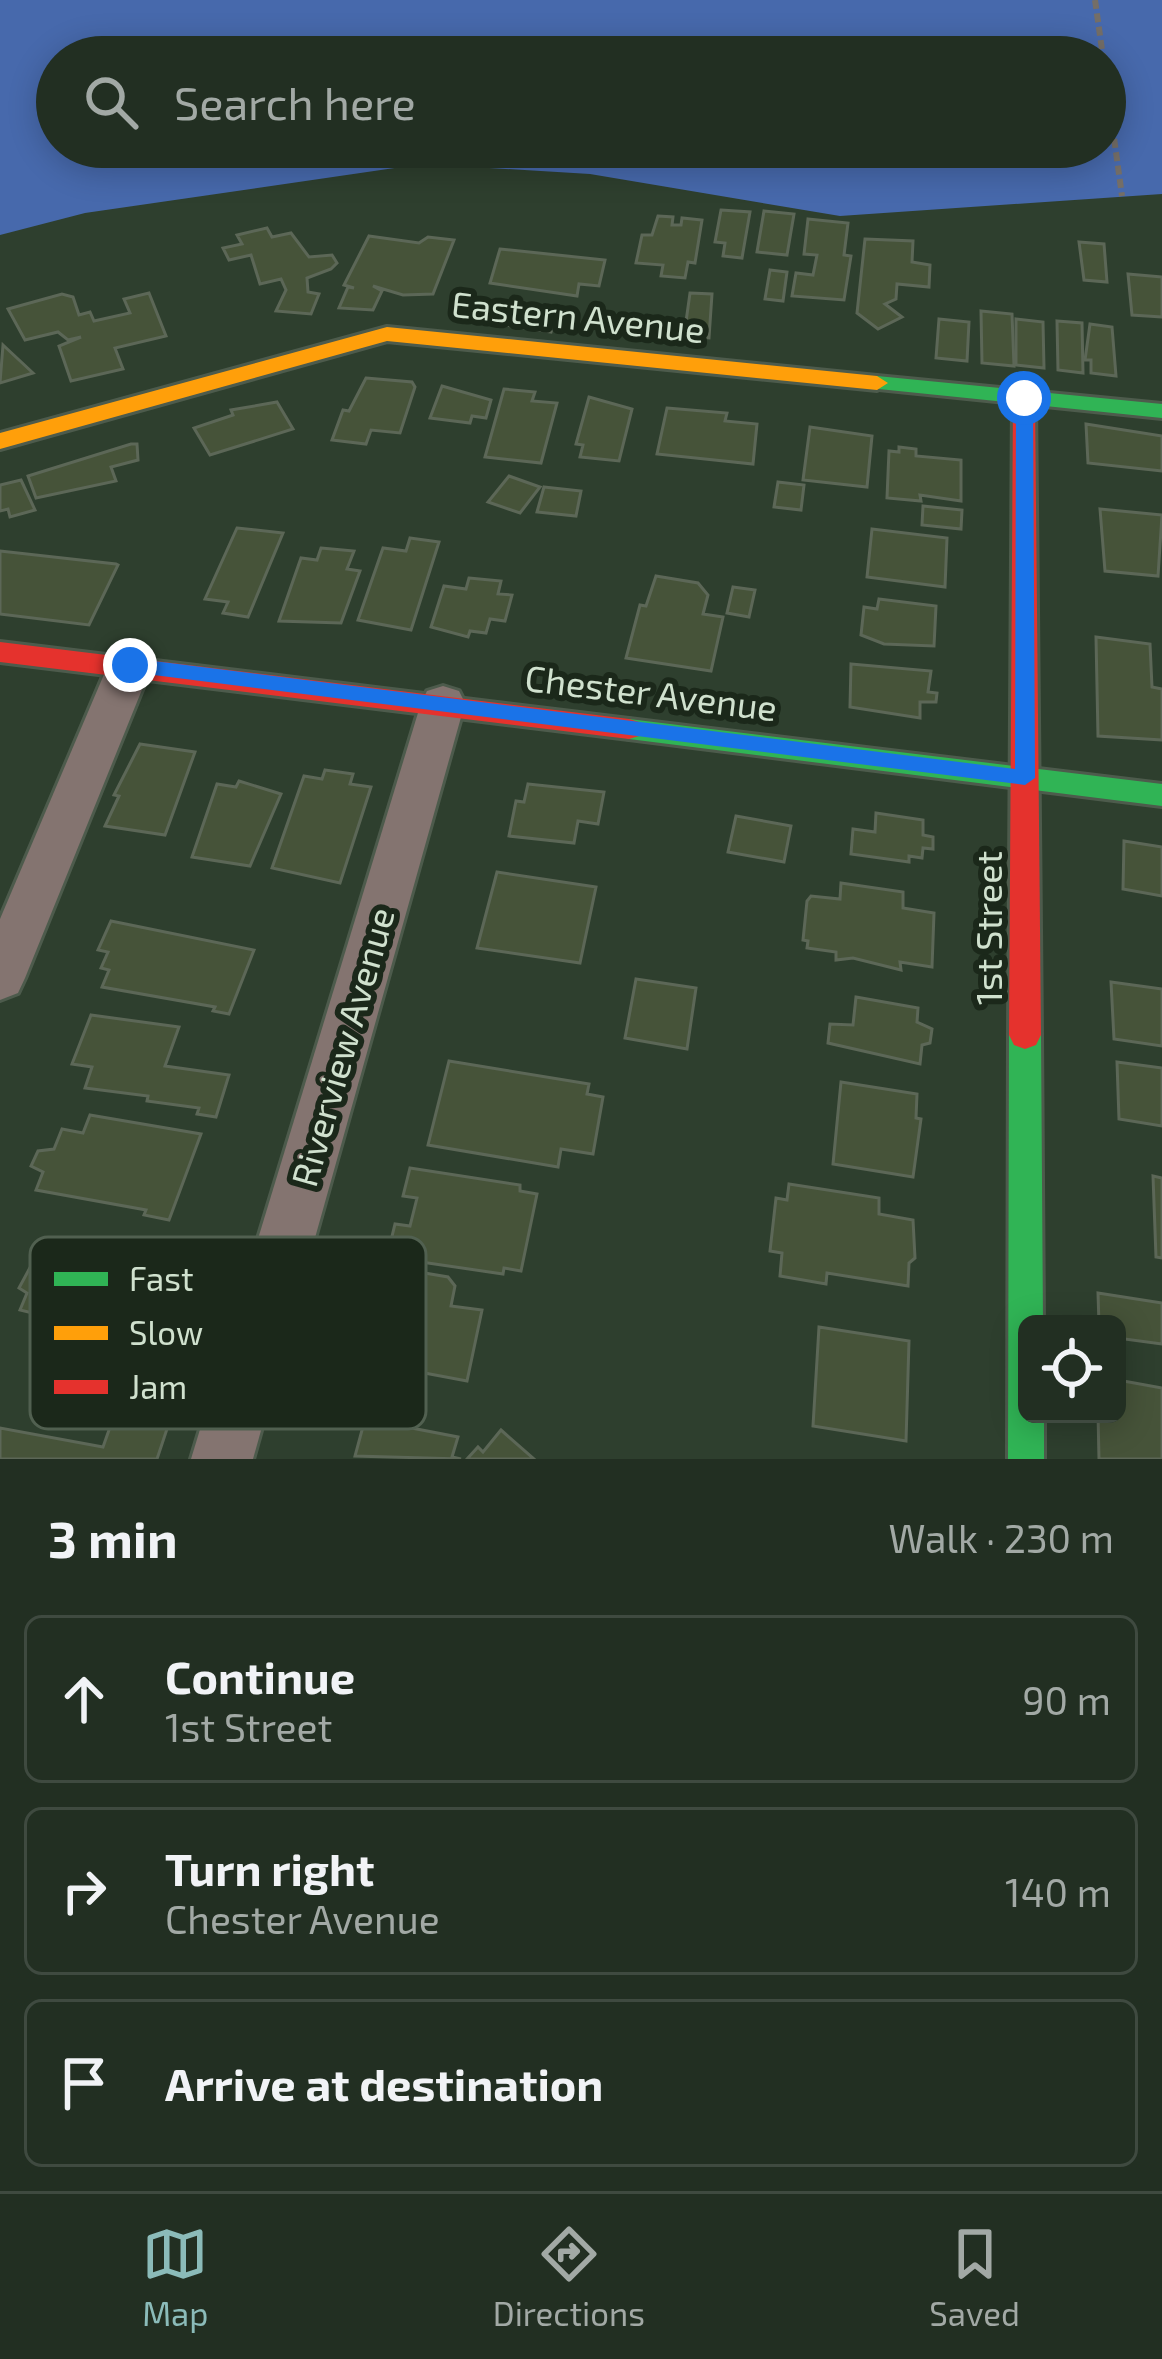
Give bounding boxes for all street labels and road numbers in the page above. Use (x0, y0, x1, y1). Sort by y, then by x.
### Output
street label: Eastern Avenue (449, 281, 707, 350)
street label: Chester Avenue (523, 655, 780, 728)
street label: 1st Street (966, 851, 1009, 1005)
street label: Riverview Avenue (281, 902, 402, 1191)

